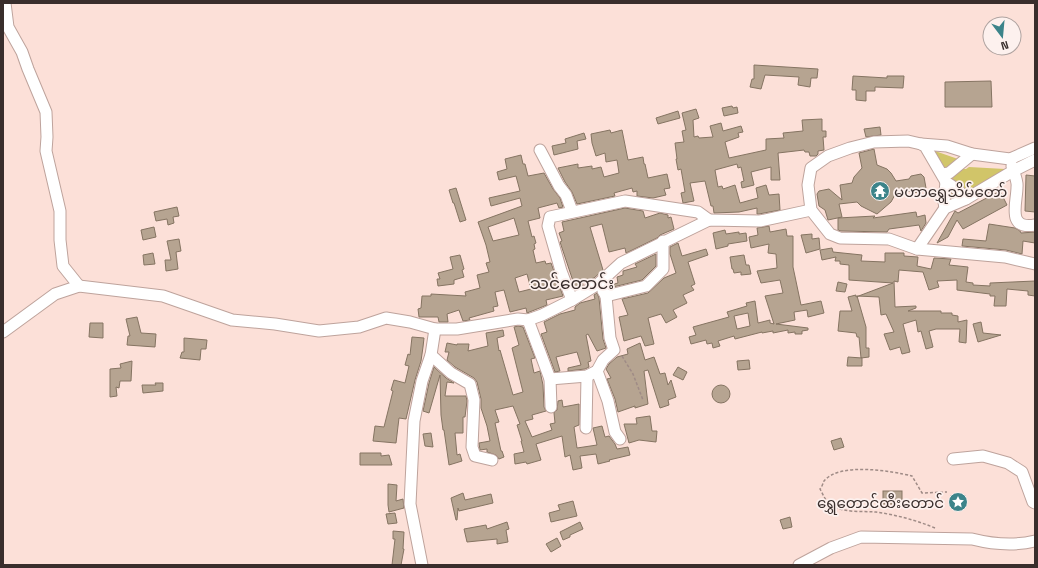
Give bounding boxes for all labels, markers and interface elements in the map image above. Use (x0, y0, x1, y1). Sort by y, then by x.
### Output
north arrow (982, 16, 1022, 56)
text: N (999, 38, 1010, 53)
temple icon: မဟာရွှေသိမ်တော် (869, 180, 891, 202)
place label: မဟာရွှေသိမ်တော် (894, 182, 1008, 204)
district label: သင်တောင်း (530, 272, 614, 294)
place icon: ရွှေတောင်ထီးတောင် (947, 491, 969, 513)
place label: ရွှေတောင်ထီးတောင် (817, 493, 944, 515)

